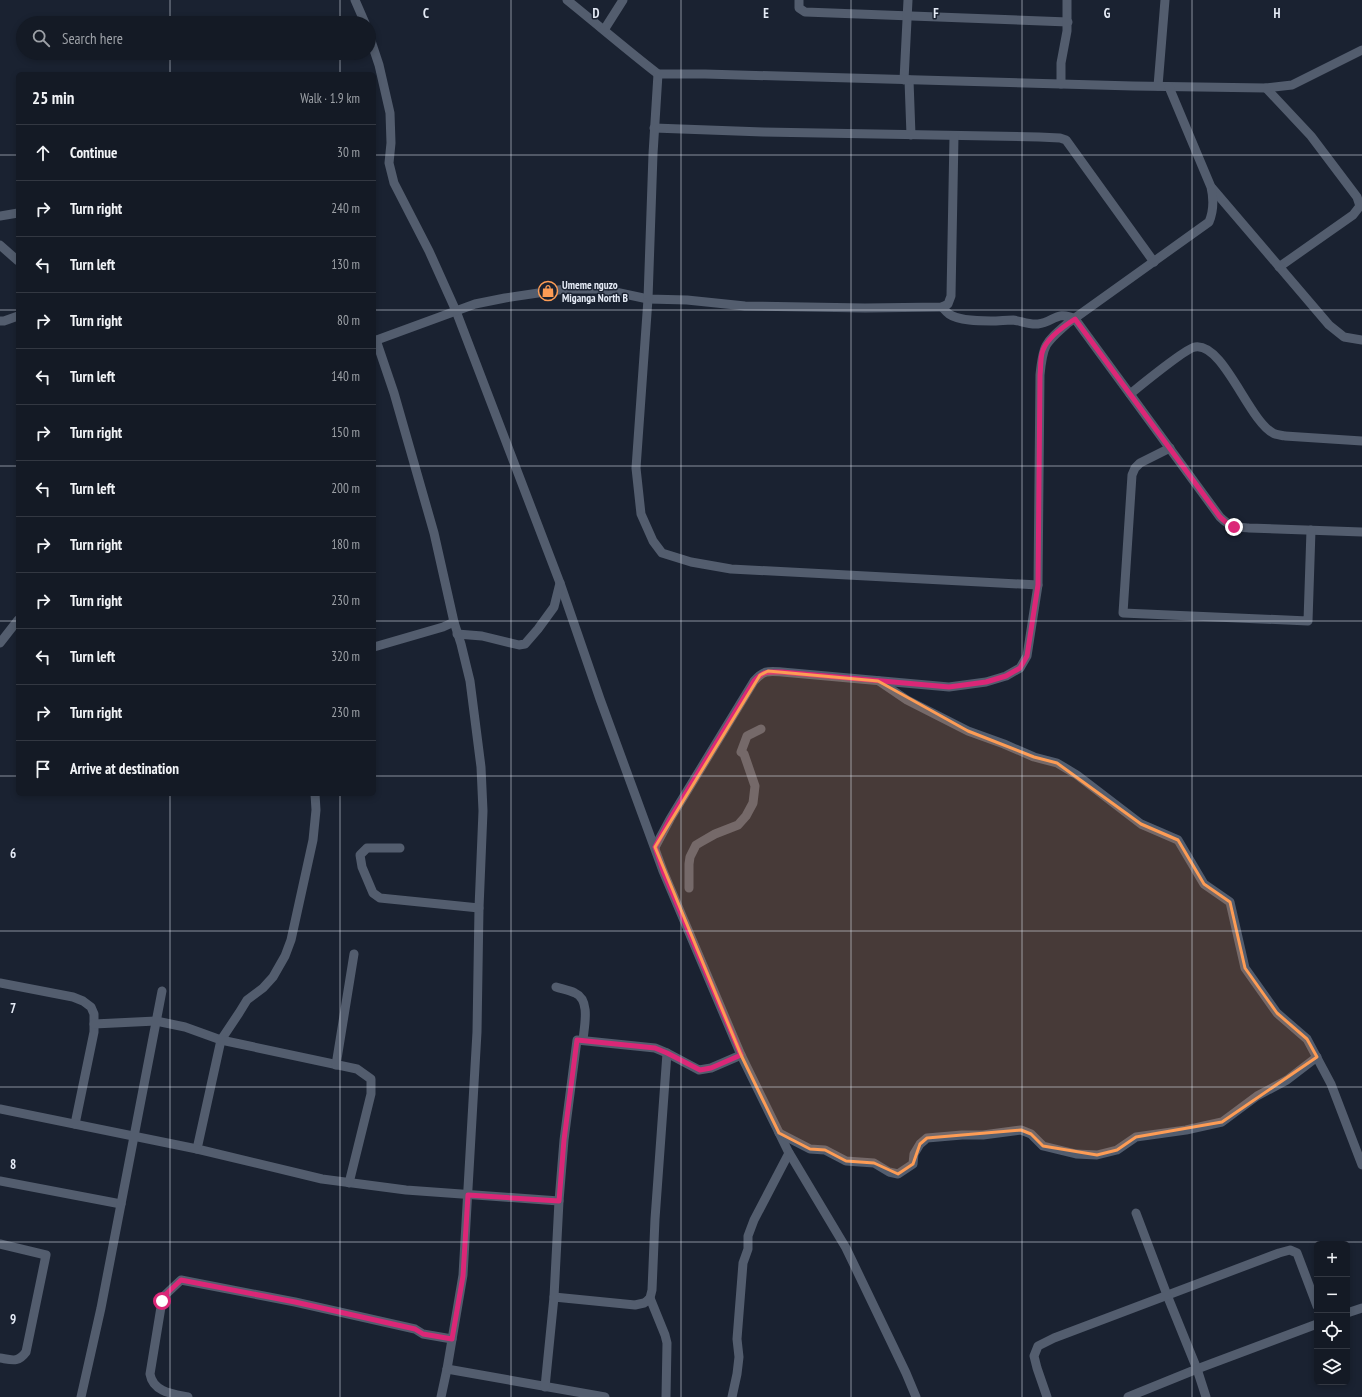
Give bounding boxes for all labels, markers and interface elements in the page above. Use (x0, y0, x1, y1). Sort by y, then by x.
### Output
text: C (423, 5, 429, 22)
text: D (593, 5, 600, 22)
text: E (763, 5, 769, 22)
text: F (933, 5, 939, 22)
text: G (1104, 5, 1111, 22)
text: H (1274, 5, 1281, 22)
search box (16, 16, 376, 60)
icon: search (30, 27, 52, 49)
text: Search here (62, 29, 123, 48)
text: 25 min (32, 87, 74, 109)
text: Walk · 1.9 km (300, 90, 360, 107)
icon: ahead (32, 142, 54, 164)
text: Continue (70, 143, 117, 162)
text: 30 m (337, 144, 360, 161)
icon: right (32, 198, 54, 220)
text: Turn right (70, 199, 122, 218)
text: 240 m (331, 200, 360, 217)
icon: left (32, 254, 54, 276)
text: Turn left (70, 255, 115, 274)
text: 130 m (331, 256, 360, 273)
place label: Umeme nguzo Miganga North B (562, 278, 629, 305)
shop icon: Umeme nguzo Miganga North B (537, 280, 559, 302)
icon: right (32, 310, 54, 332)
text: Turn right (70, 311, 122, 330)
text: 80 m (337, 312, 360, 329)
icon: left (32, 366, 54, 388)
text: Turn left (70, 367, 115, 386)
text: 140 m (331, 368, 360, 385)
icon: right (32, 422, 54, 444)
text: Turn right (70, 423, 122, 442)
text: 150 m (331, 424, 360, 441)
icon: left (32, 478, 54, 500)
text: Turn left (70, 479, 115, 498)
text: 200 m (331, 480, 360, 497)
route end (1225, 518, 1243, 536)
icon: right (32, 534, 54, 556)
text: Turn right (70, 535, 122, 554)
text: 180 m (331, 536, 360, 553)
icon: right (32, 590, 54, 612)
text: Turn right (70, 591, 122, 610)
text: 230 m (331, 592, 360, 609)
icon: left (32, 646, 54, 668)
text: Turn left (70, 647, 115, 666)
text: 320 m (331, 648, 360, 665)
icon: right (32, 702, 54, 724)
text: Turn right (70, 703, 122, 722)
text: 230 m (331, 704, 360, 721)
icon: arrive (32, 758, 54, 780)
text: Arrive at destination (70, 759, 179, 778)
text: 6 (10, 845, 16, 862)
text: 7 (10, 1000, 16, 1017)
text: 8 (10, 1156, 16, 1173)
map controls (1314, 1241, 1350, 1385)
button: + (1314, 1241, 1350, 1277)
button: − (1314, 1277, 1350, 1313)
route start (153, 1292, 171, 1310)
text: 9 (10, 1311, 16, 1328)
button: locate (1314, 1313, 1350, 1349)
button: layers (1314, 1349, 1350, 1385)

